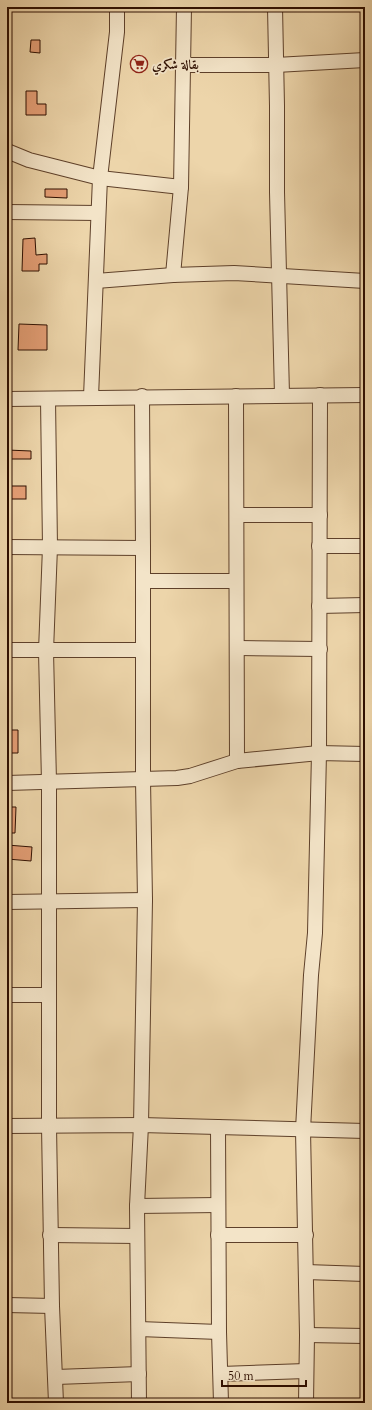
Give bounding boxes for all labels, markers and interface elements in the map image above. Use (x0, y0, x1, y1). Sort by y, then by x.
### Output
supermarket icon: بقالة شكري (129, 54, 149, 74)
place label: بقالة شكري (152, 56, 199, 76)
scale bar (222, 1362, 306, 1388)
text: 50 m (228, 1368, 255, 1384)

